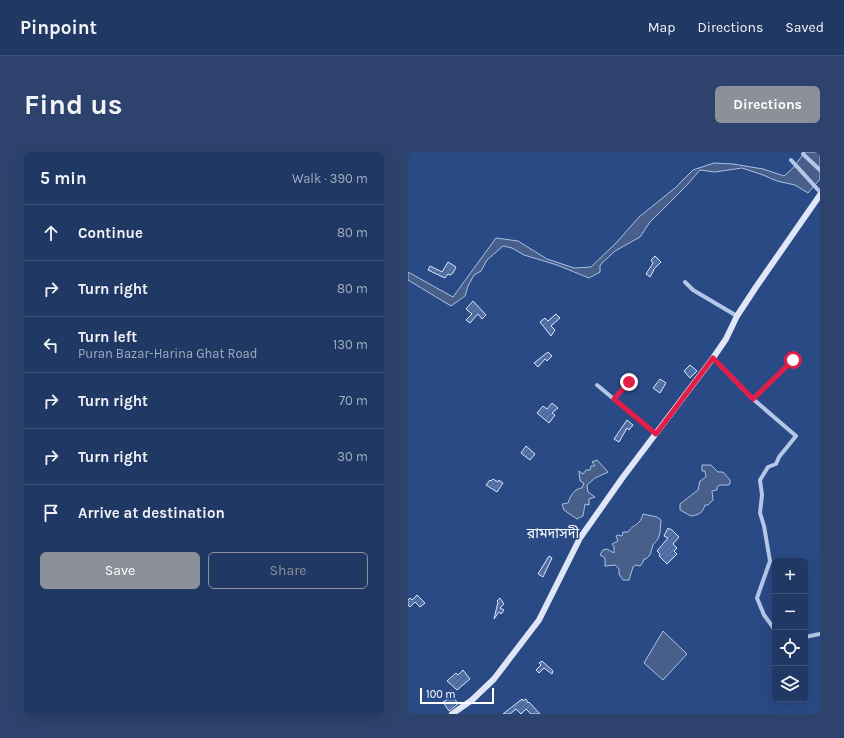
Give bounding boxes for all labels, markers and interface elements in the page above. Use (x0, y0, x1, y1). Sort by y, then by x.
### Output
text: Pinpoint (20, 17, 97, 39)
text: Map (648, 19, 676, 36)
text: Directions (698, 19, 763, 36)
text: Saved (785, 19, 824, 36)
button: Directions (715, 86, 820, 123)
text: Find us (24, 88, 123, 121)
text: 5 min (40, 168, 87, 188)
text: Walk · 390 m (292, 171, 368, 186)
icon: ahead (40, 222, 62, 244)
text: Continue (78, 224, 143, 242)
text: 80 m (337, 225, 368, 240)
icon: right (40, 278, 62, 300)
text: Turn right (78, 280, 148, 298)
text: 80 m (337, 281, 368, 296)
text: Turn left (78, 328, 137, 346)
icon: left (40, 334, 62, 356)
text: 130 m (333, 337, 368, 352)
text: Puran Bazar-Harina Ghat Road (78, 346, 257, 361)
route start (784, 351, 802, 369)
route end (620, 373, 638, 391)
icon: right (40, 390, 62, 412)
text: Turn right (78, 392, 148, 410)
text: 70 m (339, 393, 368, 408)
icon: right (40, 446, 62, 468)
text: Turn right (78, 448, 148, 466)
text: 30 m (337, 449, 368, 464)
icon: arrive (40, 502, 62, 524)
text: Arrive at destination (78, 504, 225, 522)
district label: রামদাসদী (526, 525, 579, 542)
button: Save (40, 552, 200, 589)
button: Share (208, 552, 368, 589)
map controls (772, 558, 808, 702)
button: + (772, 558, 808, 594)
button: − (772, 594, 808, 630)
button: locate (772, 630, 808, 666)
button: layers (772, 666, 808, 702)
scale bar (420, 686, 494, 705)
text: 100 m (426, 688, 456, 701)

